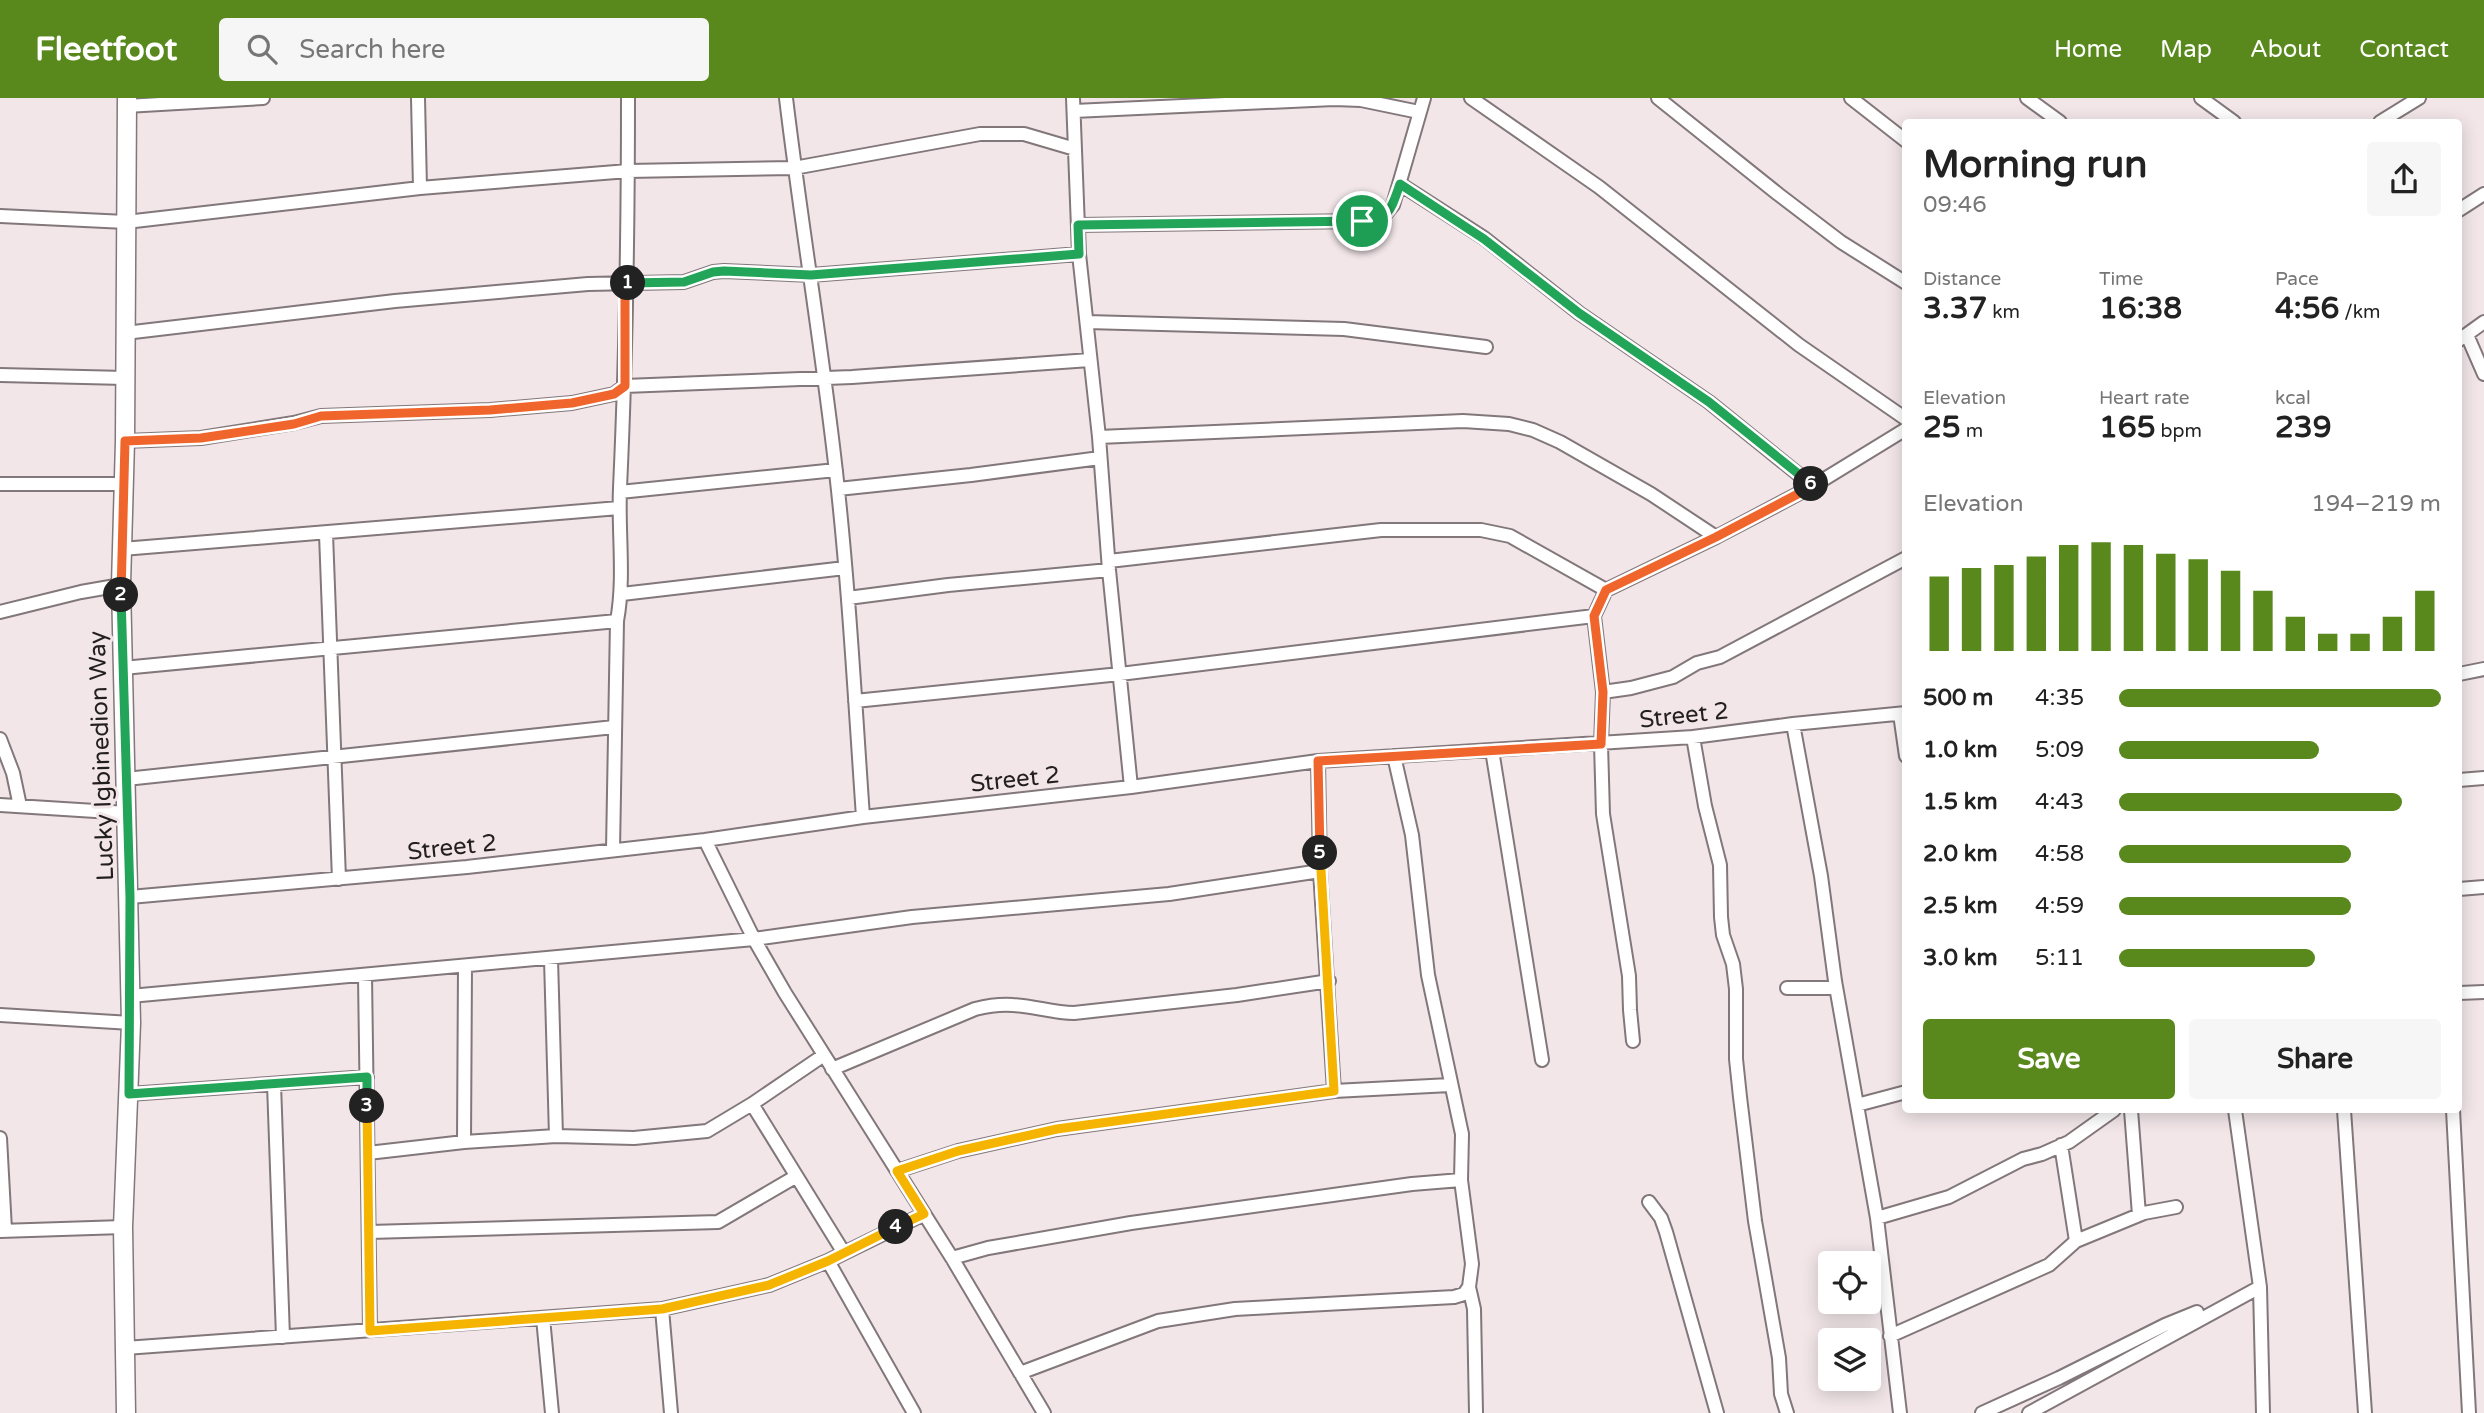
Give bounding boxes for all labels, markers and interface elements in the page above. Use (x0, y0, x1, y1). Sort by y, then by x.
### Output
search box (219, 18, 709, 81)
text: Fleetfoot (35, 30, 177, 69)
icon: search (243, 30, 281, 68)
text: Search here (299, 34, 445, 65)
text: Home (2054, 35, 2122, 64)
text: Map (2160, 35, 2212, 64)
text: About (2250, 35, 2321, 64)
text: Contact (2359, 35, 2449, 64)
text: Morning run (1923, 142, 2147, 188)
button: share (2367, 142, 2441, 216)
pin (1332, 191, 1392, 251)
text: 09:46 (1923, 191, 1987, 219)
icon: arrive (1343, 202, 1381, 240)
pin: 1 (610, 266, 646, 300)
text: Distance (1923, 268, 2001, 290)
text: Time (2099, 268, 2143, 290)
text: Pace (2275, 268, 2319, 290)
text: 1 (622, 271, 633, 293)
text: 3.37 (1923, 290, 1987, 327)
text: 16:38 (2099, 290, 2182, 327)
text: 4:56 (2275, 290, 2339, 327)
text: km (1987, 301, 2020, 323)
text: /km (2339, 301, 2380, 323)
text: Elevation (1923, 387, 2006, 409)
text: Heart rate (2099, 387, 2190, 409)
text: kcal (2275, 387, 2311, 409)
text: 25 (1923, 409, 1961, 446)
text: 165 (2099, 409, 2156, 446)
text: 239 (2275, 409, 2332, 446)
text: m (1961, 420, 1983, 442)
text: bpm (2156, 420, 2202, 442)
pin: 6 (1794, 466, 1828, 502)
text: 6 (1805, 472, 1816, 494)
text: Elevation (1923, 490, 2024, 518)
text: 194–219 m (2311, 490, 2441, 518)
pin: 2 (104, 578, 138, 612)
text: 2 (115, 583, 126, 605)
street label: Lucky Igbinedion Way (83, 630, 120, 882)
text: 500 m (1923, 684, 1993, 712)
text: 4:35 (2035, 684, 2084, 712)
street label: Street 2 (1638, 696, 1730, 735)
text: 1.0 km (1923, 736, 1998, 764)
text: 5:09 (2035, 736, 2084, 764)
street label: Street 2 (969, 760, 1061, 799)
text: 1.5 km (1923, 788, 1998, 816)
text: 4:43 (2035, 788, 2084, 816)
street label: Street 2 (406, 828, 498, 867)
pin: 5 (1302, 836, 1338, 870)
text: 2.0 km (1923, 840, 1998, 868)
text: 4:58 (2035, 840, 2084, 868)
text: 5 (1314, 841, 1325, 863)
text: 2.5 km (1923, 892, 1998, 920)
text: 4:59 (2035, 892, 2084, 920)
text: 3.0 km (1923, 944, 1998, 972)
text: 5:11 (2035, 944, 2084, 972)
button: Save (1923, 1019, 2175, 1099)
button: Share (2189, 1019, 2441, 1099)
pin: 3 (350, 1088, 384, 1124)
text: 3 (361, 1094, 372, 1116)
pin: 4 (878, 1210, 914, 1244)
text: 4 (890, 1215, 901, 1237)
map controls (1818, 1251, 1881, 1391)
button: locate (1818, 1251, 1881, 1314)
button: layers (1818, 1328, 1881, 1391)

